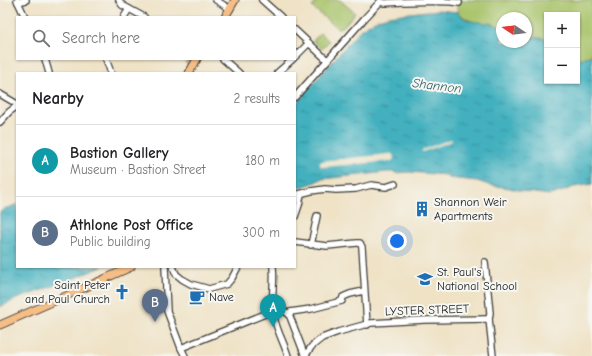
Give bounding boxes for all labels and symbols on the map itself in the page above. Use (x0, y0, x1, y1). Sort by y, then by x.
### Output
north arrow (496, 12, 532, 48)
water label: Shannon (412, 75, 462, 96)
place label: Shannon Weir Apartments (434, 195, 507, 223)
building icon: Shannon Weir Apartments (413, 200, 431, 218)
your location (387, 231, 407, 251)
place label: St. Paul's National School (437, 265, 517, 293)
school or university icon: St. Paul's National School (416, 270, 434, 288)
place label: Saint Peter and Paul Church (25, 278, 110, 306)
church icon: Saint Peter and Paul Church (113, 283, 131, 301)
cafe icon: Nave (188, 288, 206, 306)
pin: B (142, 289, 168, 322)
place label: Nave (209, 290, 234, 304)
pin: A (260, 294, 286, 327)
street label: LYSTER STREET (385, 302, 470, 318)

